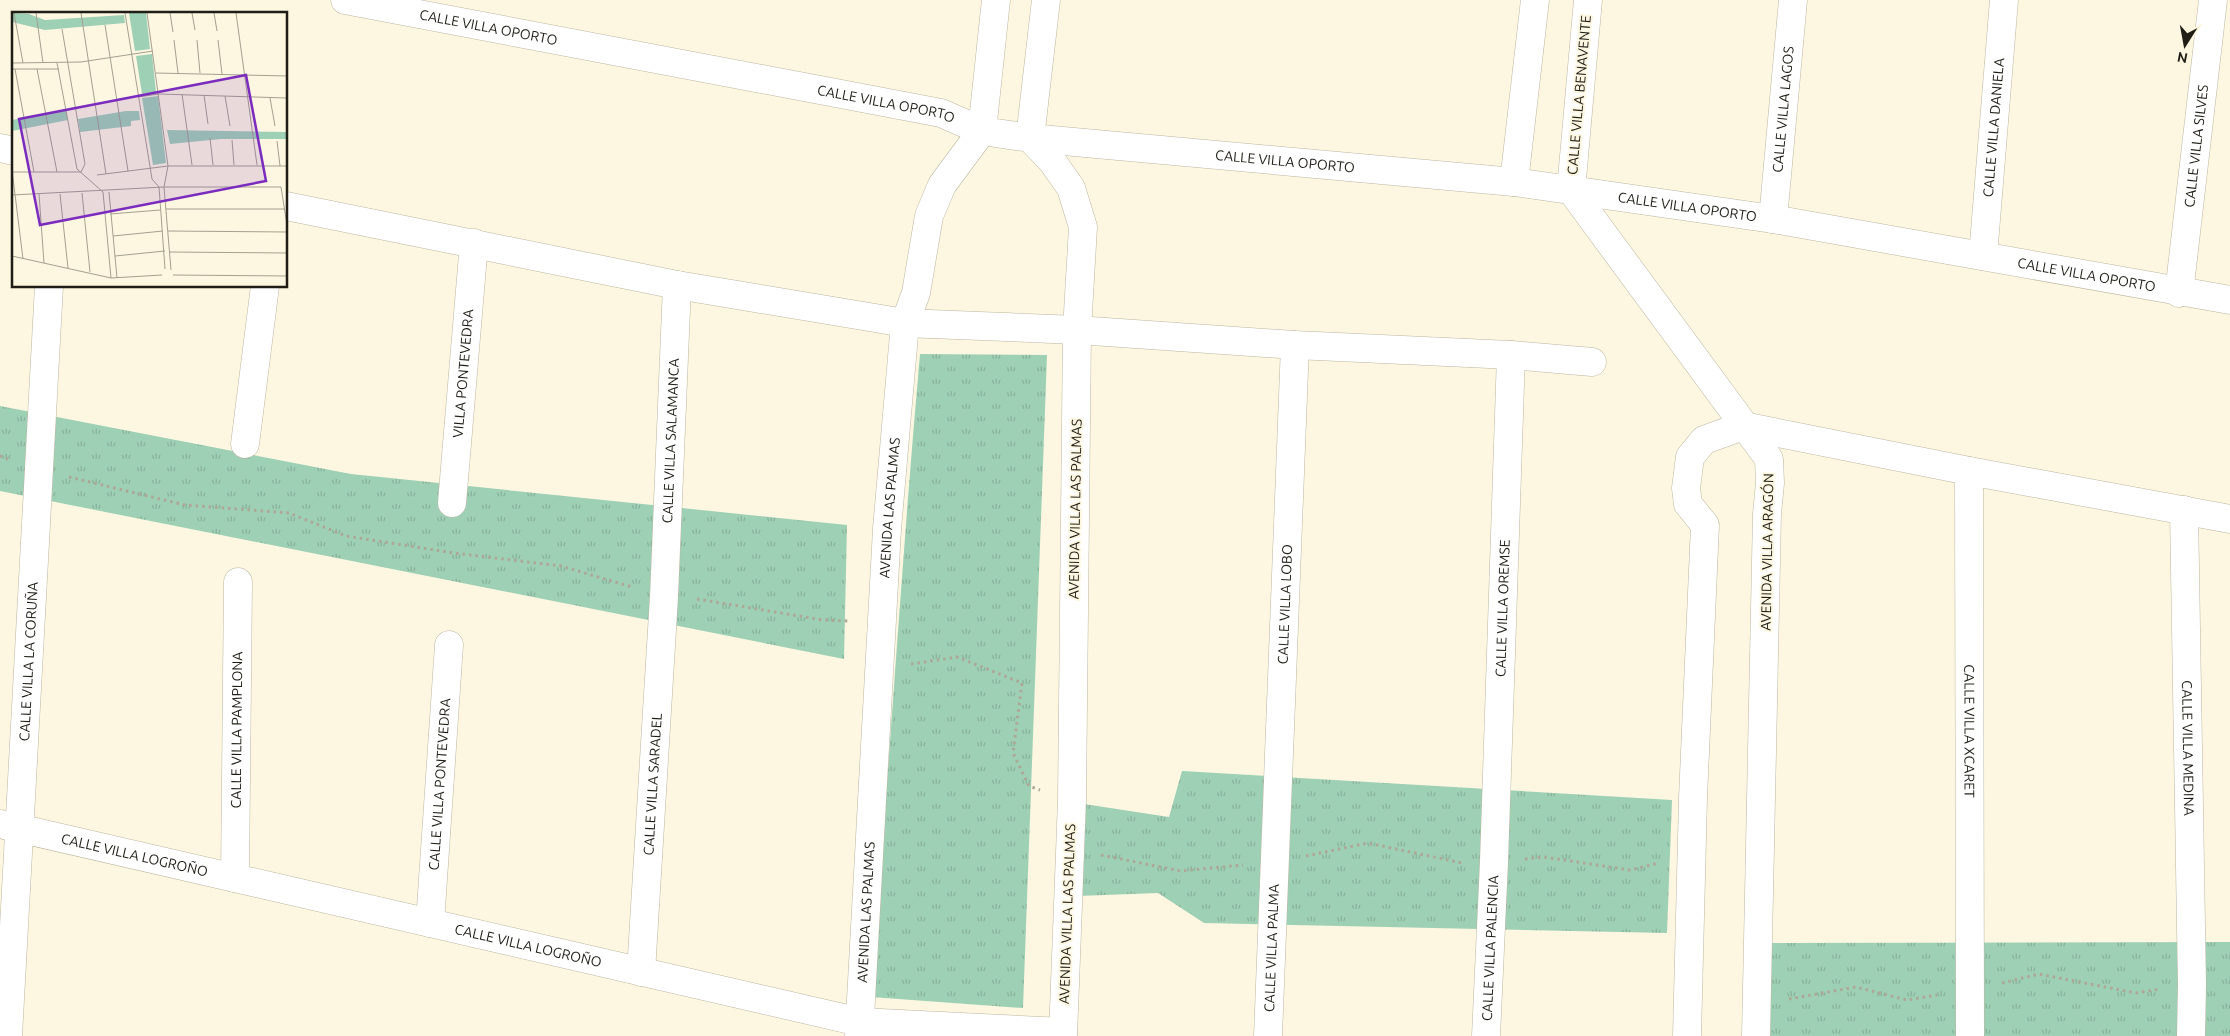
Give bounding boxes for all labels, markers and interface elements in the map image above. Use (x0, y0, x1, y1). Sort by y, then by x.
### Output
street label: CALLE VILLA OPORTO (418, 6, 559, 48)
inset map (12, 12, 288, 288)
street label: CALLE VILLA BENAVENTE (1564, 14, 1594, 176)
north arrow (2160, 20, 2210, 70)
street label: CALLE VILLA LAGOS (1769, 46, 1797, 173)
text: N (2176, 49, 2189, 67)
street label: CALLE VILLA DANIELA (1980, 57, 2007, 198)
street label: CALLE VILLA OPORTO (816, 82, 958, 126)
street label: CALLE VILLA SILVES (2181, 84, 2211, 208)
street label: CALLE VILLA OPORTO (1215, 147, 1356, 176)
street label: CALLE VILLA OPORTO (1617, 189, 1758, 225)
street label: CALLE VILLA OPORTO (2016, 254, 2157, 295)
street label: VILLA PONTEVEDRA (450, 308, 476, 439)
street label: CALLE VILLA SALAMANCA (659, 358, 682, 524)
street label: AVENIDA VILLA LAS PALMAS (1065, 419, 1085, 599)
street label: AVENIDA LAS PALMAS (876, 437, 903, 579)
street label: AVENIDA VILLA ARAGÓN (1757, 473, 1776, 631)
street label: CALLE VILLA OREMSE (1492, 539, 1513, 677)
street label: CALLE VILLA LOBO (1275, 544, 1295, 665)
street label: CALLE VILLA LA CORUÑA (16, 582, 41, 742)
street label: CALLE VILLA PAMPLONA (228, 651, 245, 809)
street label: CALLE VILLA XCARET (1961, 664, 1978, 798)
street label: CALLE VILLA MEDINA (2179, 680, 2197, 816)
street label: CALLE VILLA PONTEVEDRA (426, 698, 453, 871)
street label: CALLE VILLA SARADEL (640, 713, 665, 856)
street label: AVENIDA VILLA LAS PALMAS (1056, 824, 1078, 1004)
street label: CALLE VILLA LOGROÑO (60, 830, 210, 880)
street label: AVENIDA LAS PALMAS (854, 841, 878, 983)
street label: CALLE VILLA PALENCIA (1479, 875, 1501, 1021)
street label: CALLE VILLA PALMA (1261, 884, 1282, 1012)
street label: CALLE VILLA LOGROÑO (453, 921, 603, 970)

